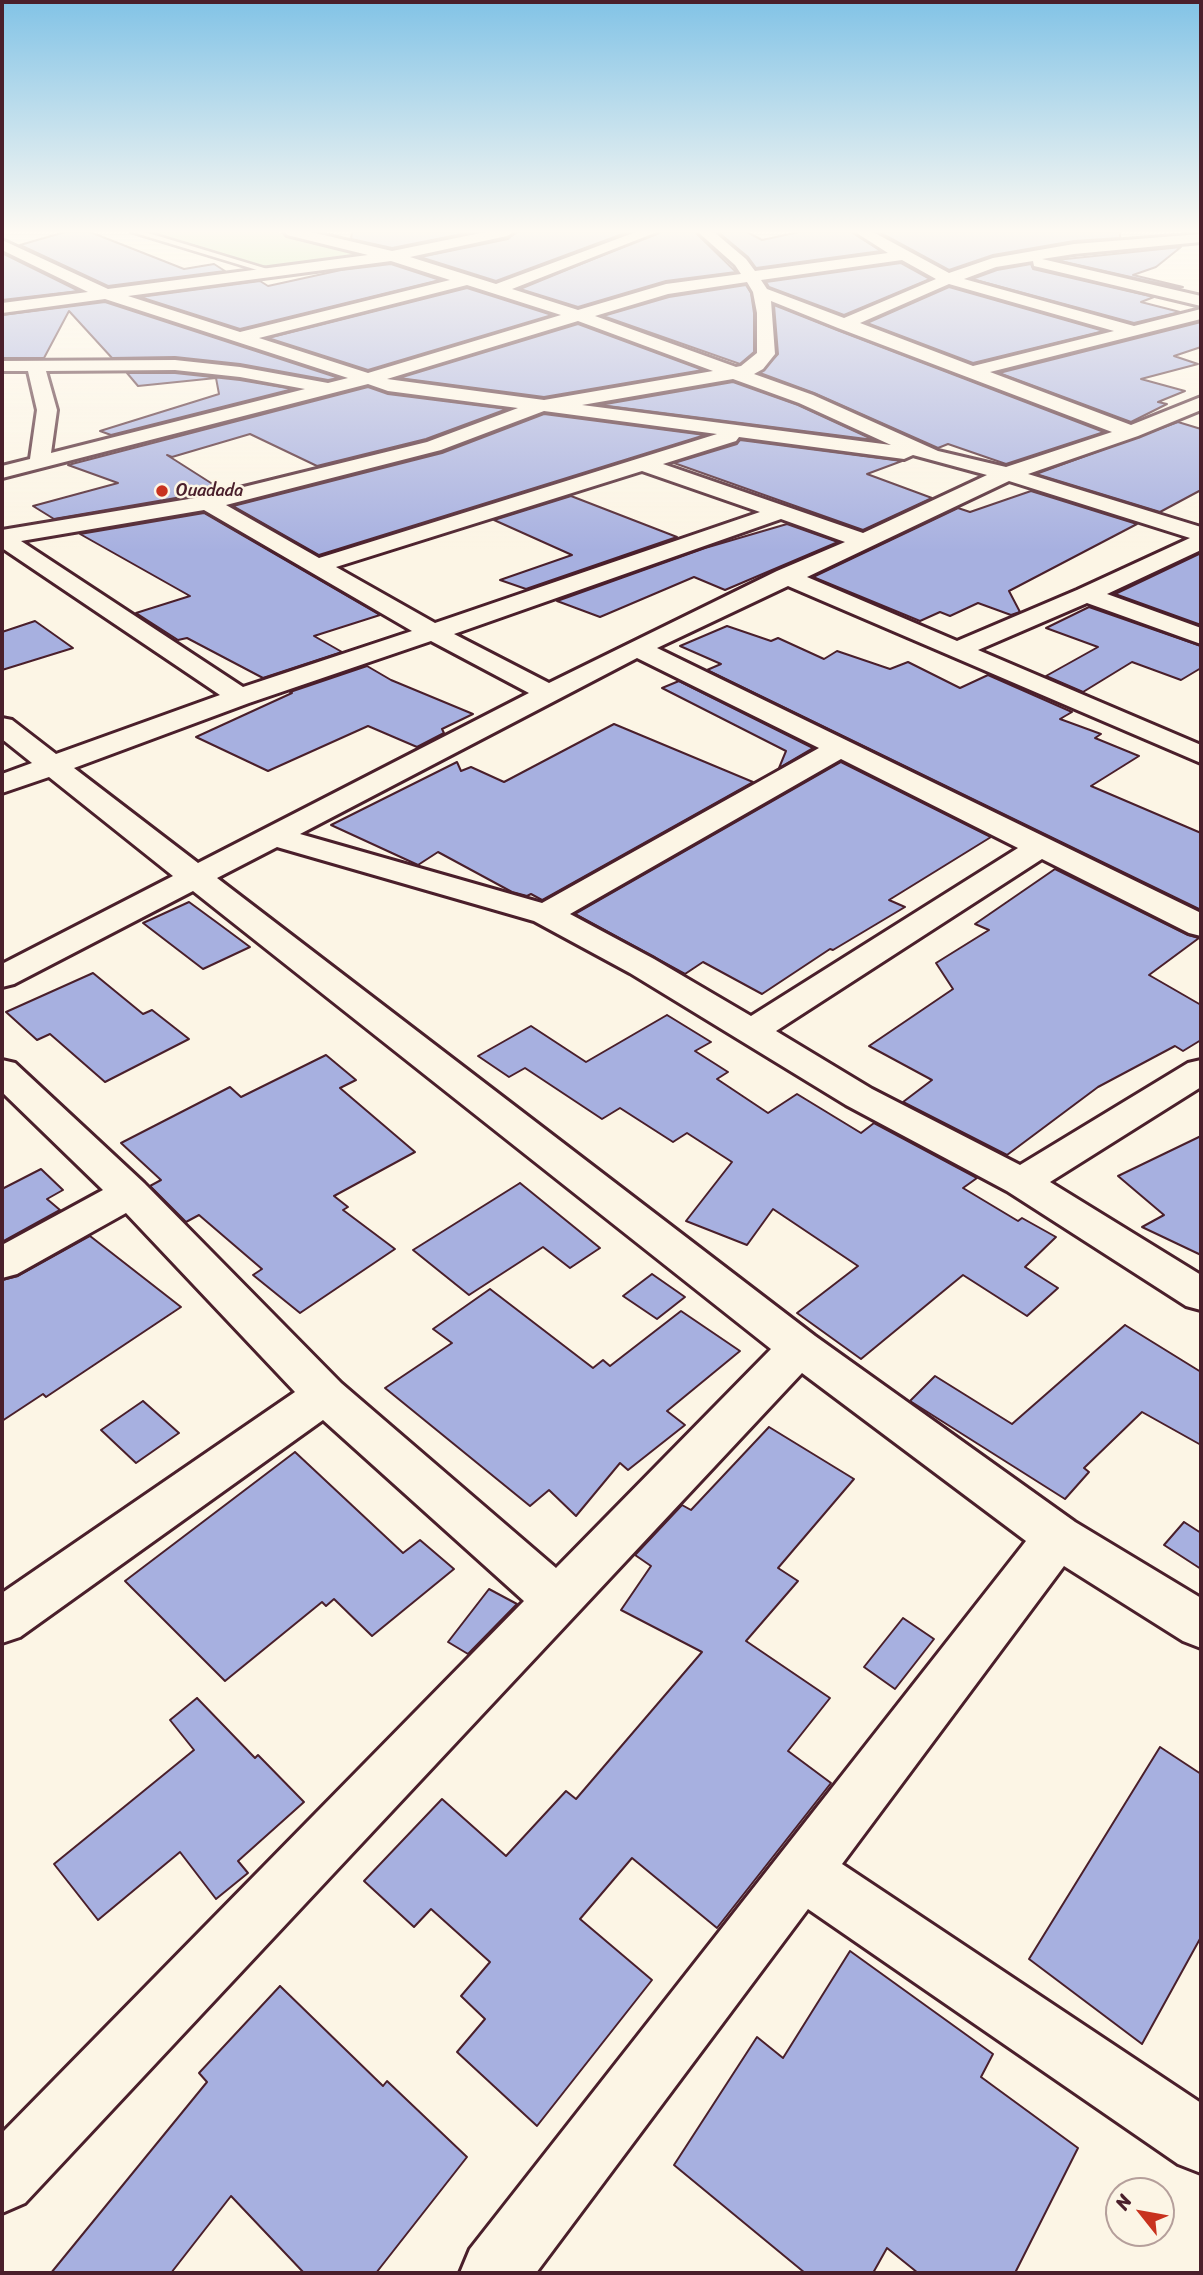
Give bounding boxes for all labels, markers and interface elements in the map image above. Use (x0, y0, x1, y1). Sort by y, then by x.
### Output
place label: Ouadada (176, 480, 243, 502)
marker: Ouadada (154, 483, 170, 499)
north arrow (1105, 2177, 1175, 2247)
text: N (1106, 2188, 1141, 2216)

